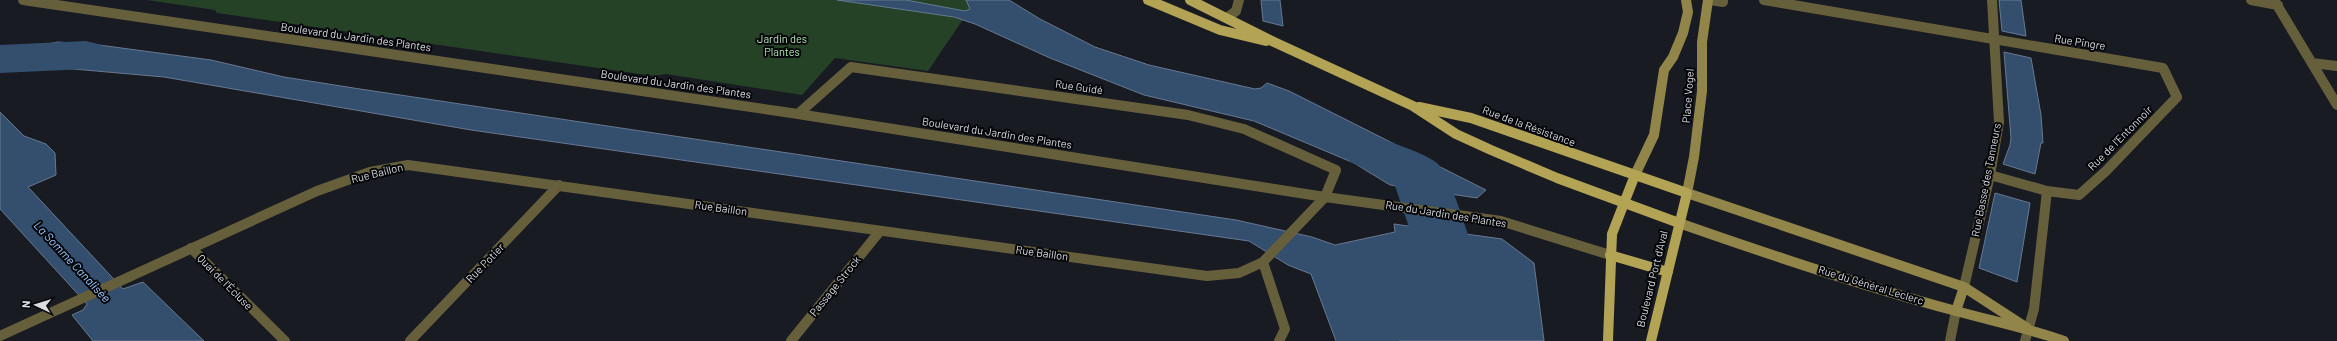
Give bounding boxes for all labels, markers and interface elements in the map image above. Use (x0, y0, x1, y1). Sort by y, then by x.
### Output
street label: Boulevard du Jardin des Plantes (280, 20, 432, 53)
street label: Rue Pingre (2054, 31, 2107, 52)
park label: Jardin des Plantes (757, 32, 807, 58)
street label: Boulevard du Jardin des Plantes (600, 67, 752, 100)
street label: Place Vogel (1679, 68, 1696, 124)
street label: Rue Guidé (1054, 77, 1104, 96)
street label: Rue de la Résistance (1481, 103, 1578, 148)
street label: Rue de l'Entonnoir (2085, 103, 2155, 173)
street label: Boulevard du Jardin des Plantes (921, 114, 1073, 151)
street label: Rue Basse des Tanneurs (1968, 122, 2003, 238)
street label: Rue Baillon (350, 160, 404, 185)
street label: Rue Baillon (694, 197, 748, 218)
street label: Rue du Jardin des Plantes (1385, 198, 1508, 230)
water label: La Somme Canalisée (32, 218, 114, 305)
street label: Boulevard Port d'Aval (1633, 229, 1670, 328)
street label: Rue Potier (463, 240, 507, 285)
street label: Rue Baillon (1015, 242, 1069, 263)
street label: Quai de l'Écluse (195, 251, 256, 312)
street label: Passage Strock (806, 253, 863, 318)
street label: Rue du Général Leclerc (1817, 262, 1926, 307)
north arrow (16, 285, 56, 325)
text: N (19, 300, 32, 308)

